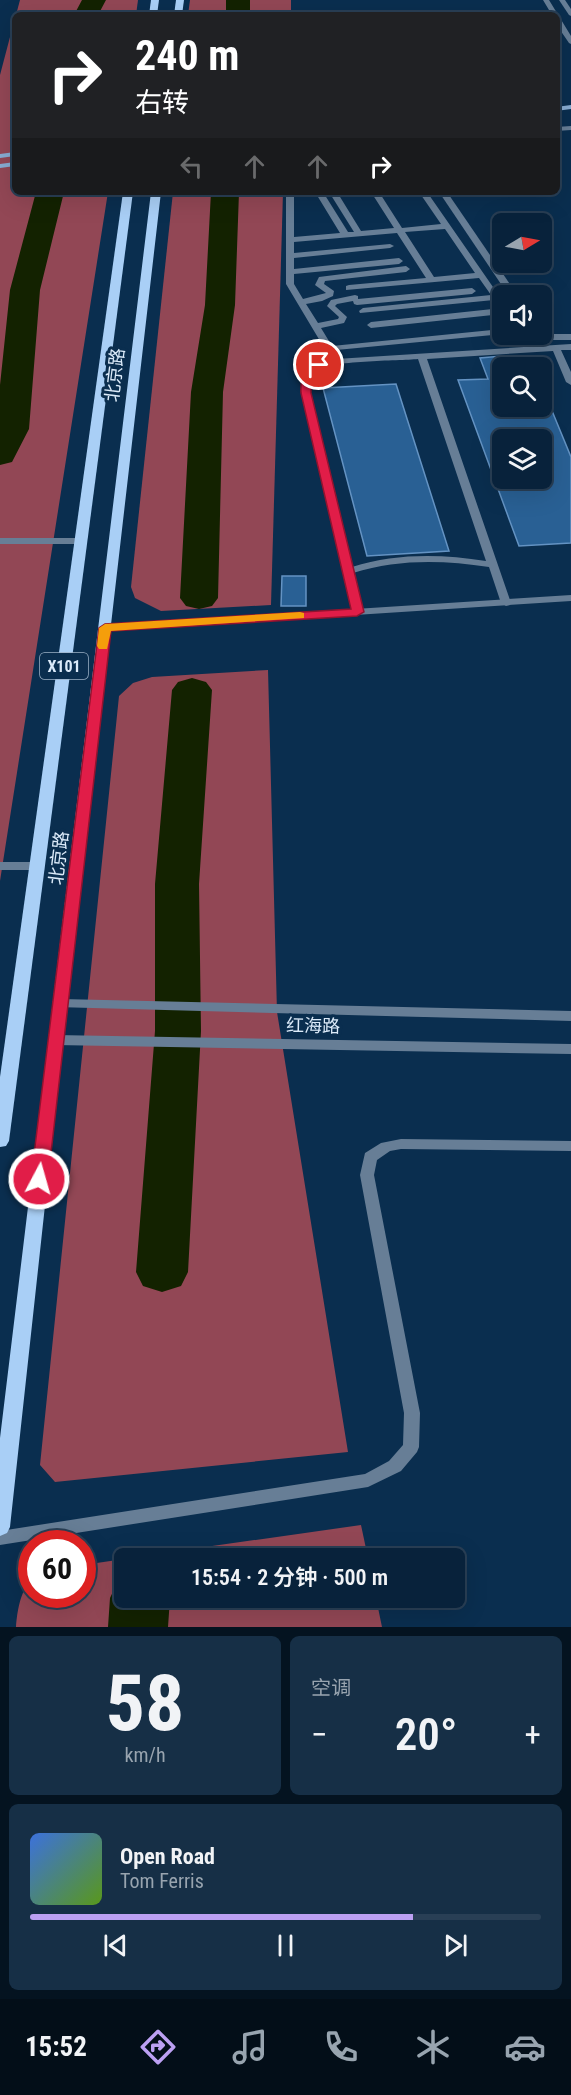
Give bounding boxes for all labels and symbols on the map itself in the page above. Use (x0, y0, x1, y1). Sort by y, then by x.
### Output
north arrow (492, 213, 552, 273)
pin (293, 339, 344, 390)
street label: 北京路 (101, 347, 128, 403)
road number: X101 (40, 653, 88, 679)
street label: 北京路 (45, 830, 72, 886)
street label: 红海路 (286, 1015, 340, 1036)
position arrow (7, 1147, 71, 1211)
speed limit sign: 60 (18, 1530, 96, 1608)

